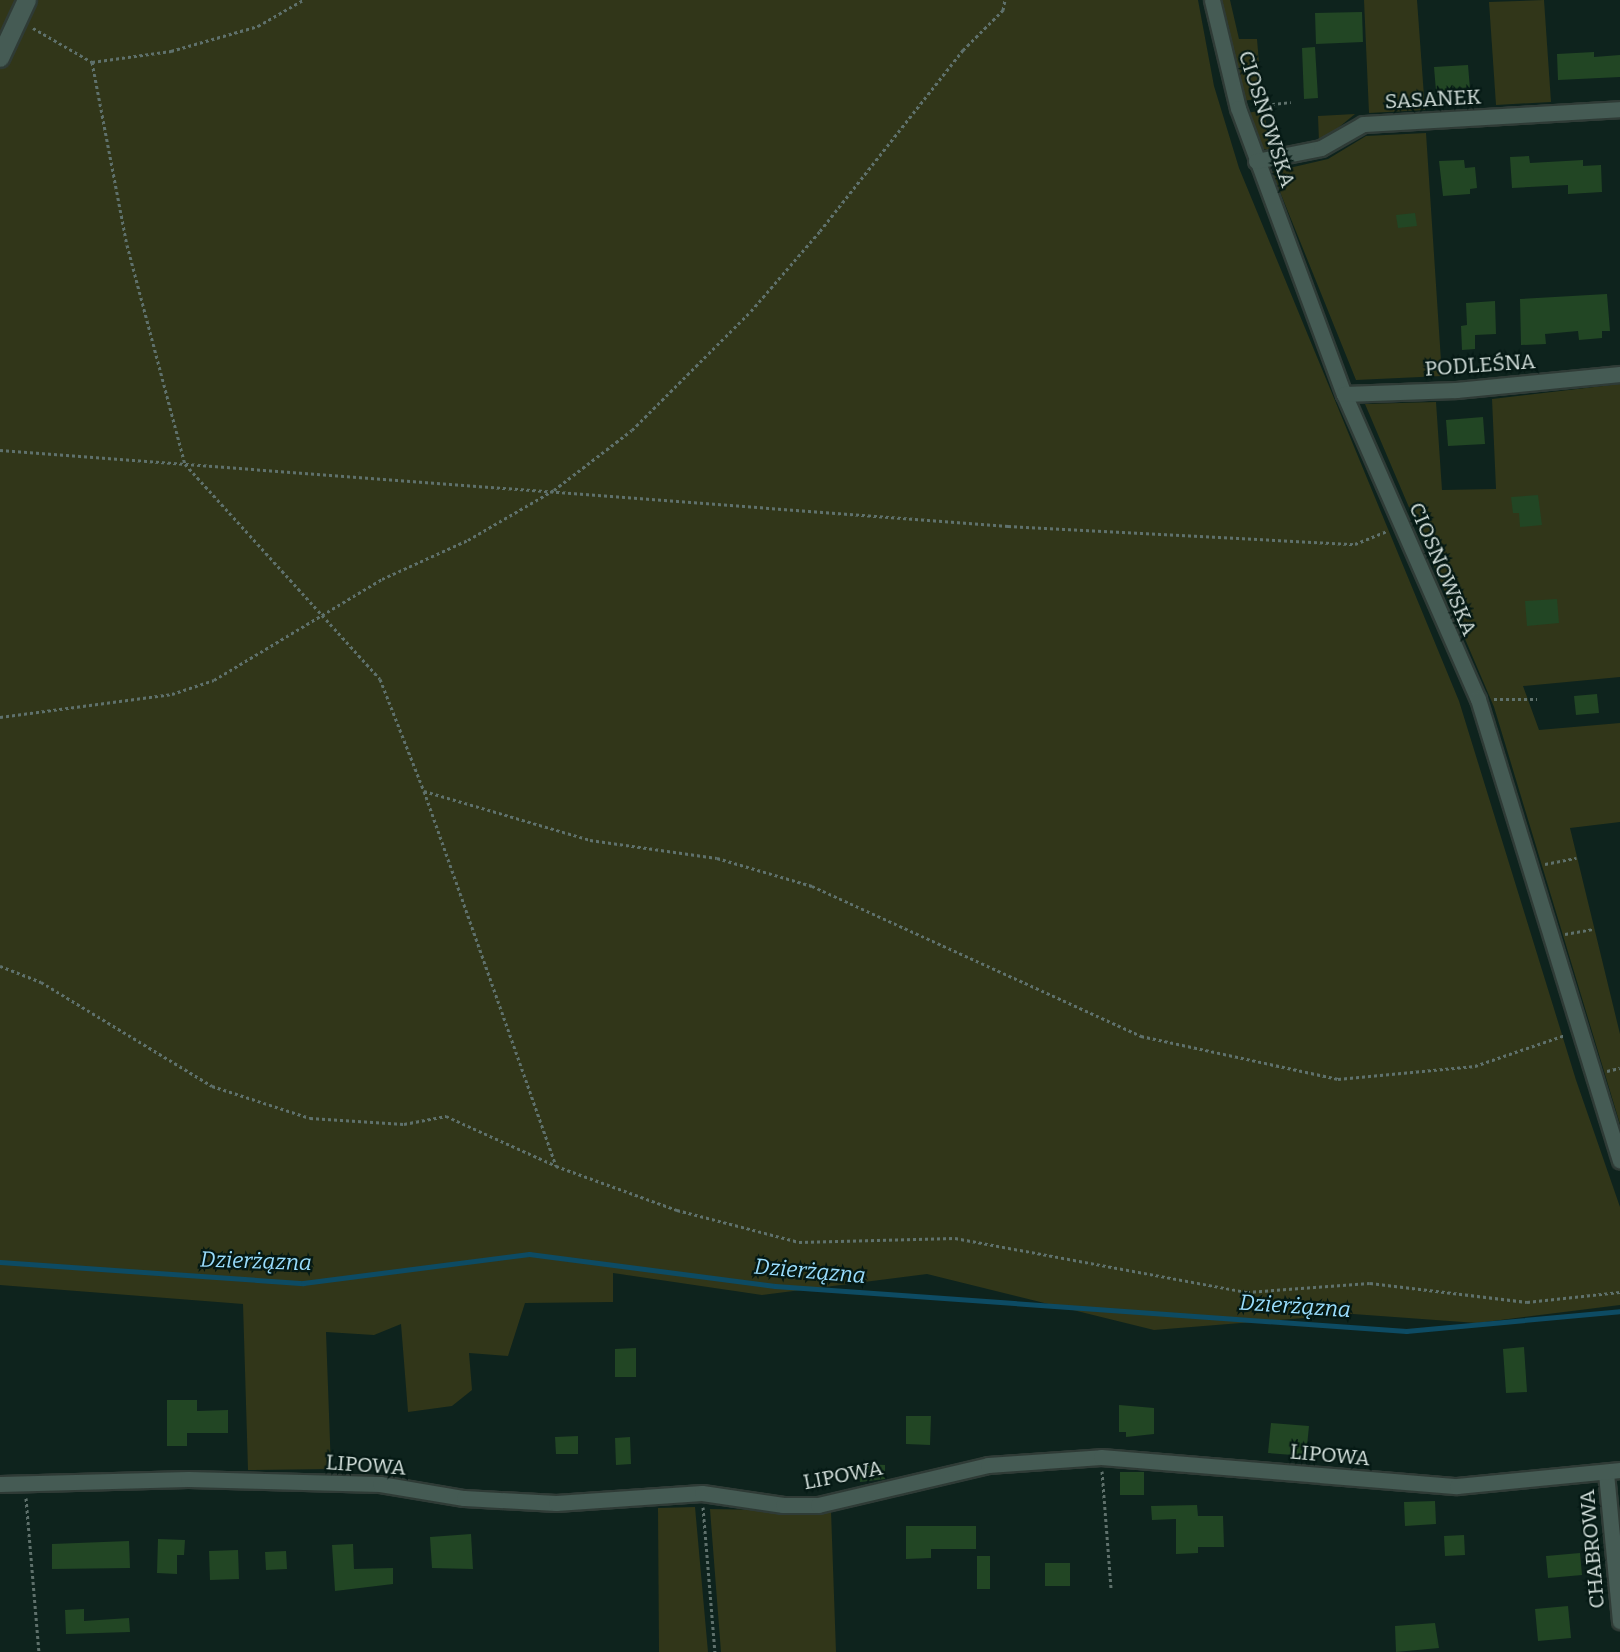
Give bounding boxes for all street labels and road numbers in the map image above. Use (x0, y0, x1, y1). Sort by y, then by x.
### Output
street label: CIOSNOWSKA (1233, 47, 1301, 191)
street label: SASANEK (1384, 84, 1482, 114)
street label: PODLEŚNA (1424, 349, 1536, 381)
street label: CIOSNOWSKA (1404, 499, 1482, 639)
street label: LIPOWA (1289, 1439, 1371, 1471)
street label: LIPOWA (325, 1450, 407, 1480)
street label: LIPOWA (801, 1455, 885, 1495)
street label: CHABROWA (1574, 1488, 1610, 1610)

